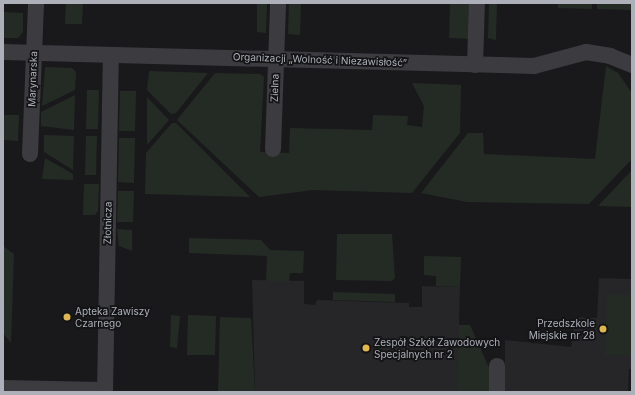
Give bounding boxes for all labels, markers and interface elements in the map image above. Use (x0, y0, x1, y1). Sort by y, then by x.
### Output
street label: Marynarska (26, 51, 40, 107)
street label: Organizacji „Wolność i Niezawisłość” (233, 51, 407, 69)
street label: Zielna (269, 74, 281, 102)
street label: Złotnicza (102, 201, 114, 245)
place label: Apteka Zawiszy Czarnego (75, 305, 150, 328)
marker: Apteka Zawiszy Czarnego (62, 312, 72, 322)
place label: Przedszkole Miejskie nr 28 (529, 317, 595, 340)
marker: Przedszkole Miejskie nr 28 (598, 324, 608, 334)
place label: Zespół Szkół Zawodowych Specjalnych nr 2 (374, 336, 500, 360)
marker: Zespół Szkół Zawodowych Specjalnych nr 2 (361, 343, 371, 353)

